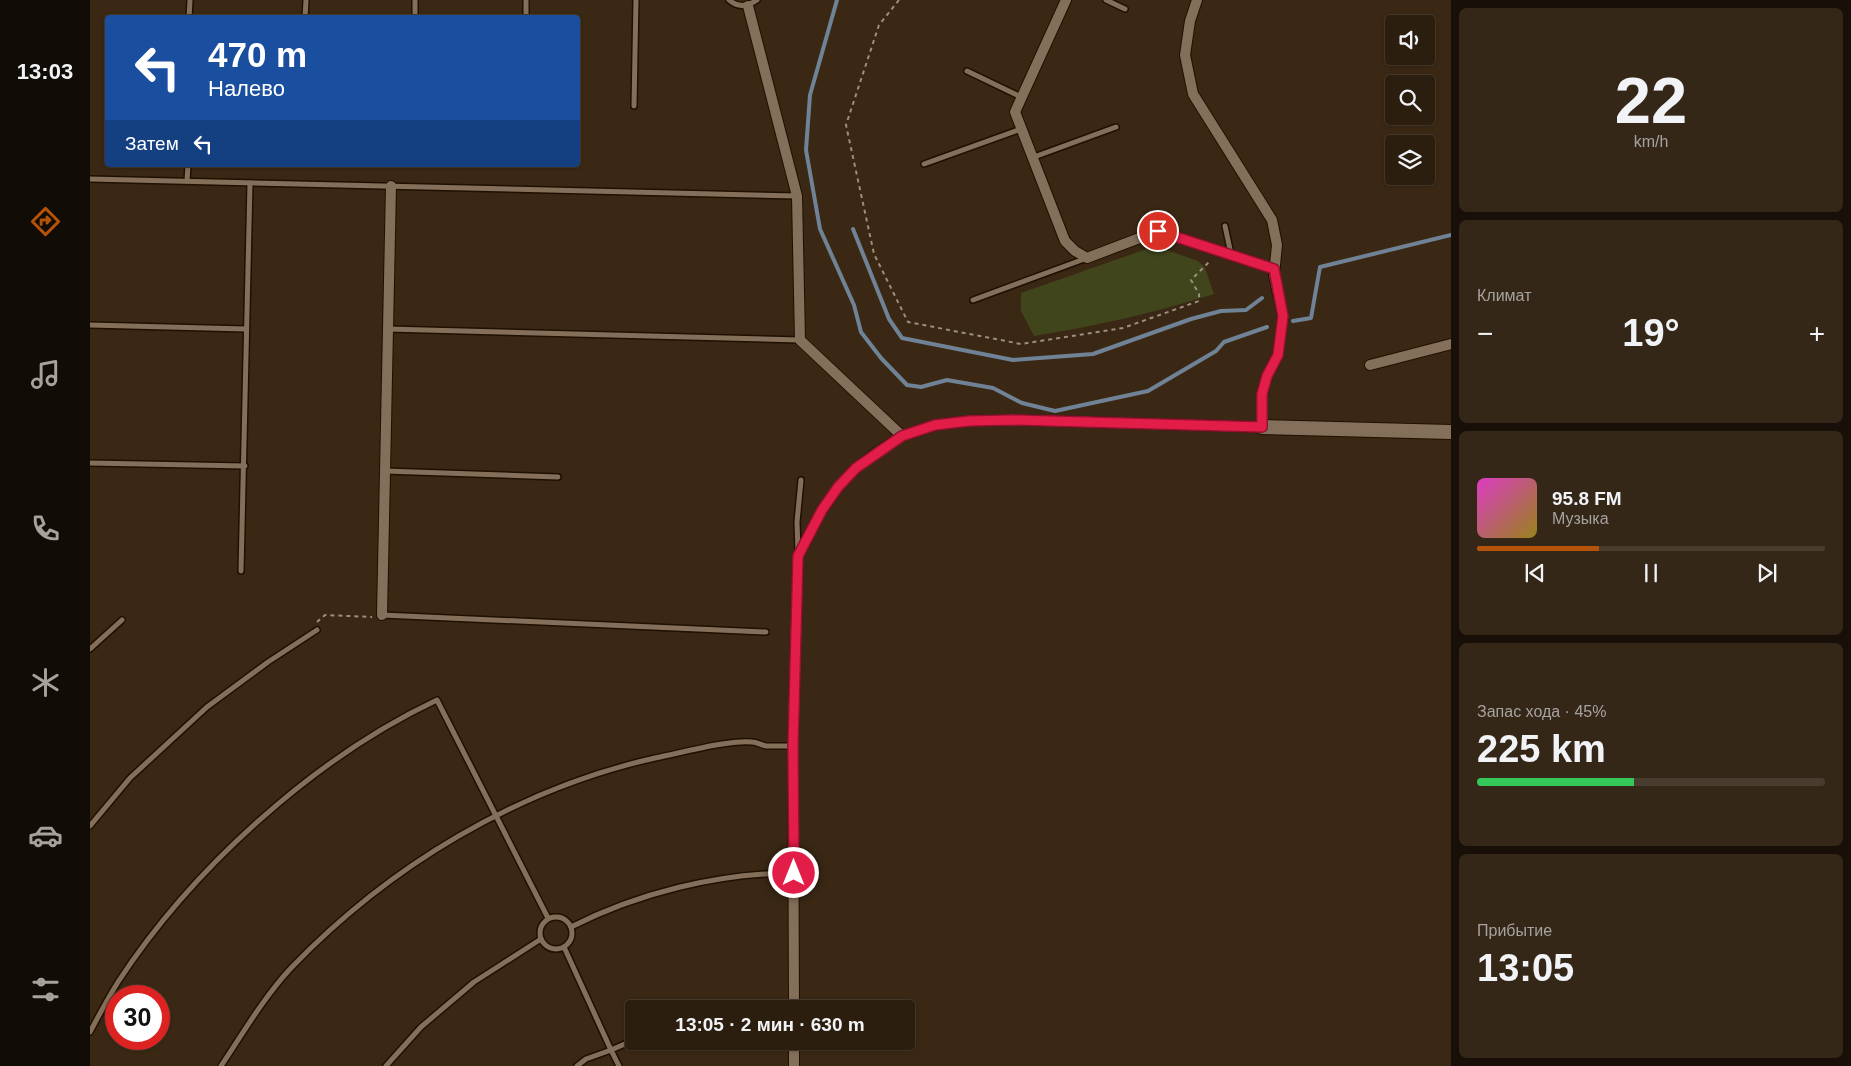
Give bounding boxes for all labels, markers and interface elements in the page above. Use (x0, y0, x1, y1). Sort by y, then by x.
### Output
map controls (1385, 15, 1435, 185)
button: sound (1385, 15, 1435, 65)
icon: left (125, 35, 190, 100)
text: 470 m (208, 35, 307, 74)
text: 13:03 (17, 59, 73, 84)
text: 22 (1615, 64, 1687, 137)
button: search (1385, 75, 1435, 125)
text: Налево (208, 76, 285, 101)
icon: left (189, 130, 217, 158)
text: Затем (125, 133, 179, 154)
text: km/h (1634, 133, 1668, 150)
button: layers (1385, 135, 1435, 185)
icon: directions (28, 204, 63, 239)
pin (1137, 210, 1179, 252)
icon: arrive (1144, 217, 1172, 245)
text: Климат (1477, 287, 1531, 304)
text: 19° (1622, 312, 1680, 354)
text: − (1477, 318, 1493, 349)
text: + (1809, 318, 1825, 349)
icon: music (28, 357, 63, 392)
text: 95.8 FM (1552, 488, 1622, 509)
text: Музыка (1552, 510, 1609, 527)
icon: phone (28, 511, 63, 546)
icon: previous (1521, 559, 1549, 587)
icon: pause (1637, 559, 1665, 587)
icon: next (1753, 559, 1781, 587)
icon: climate (28, 665, 63, 700)
text: Запас хода · 45% (1477, 703, 1606, 720)
text: 225 km (1477, 728, 1606, 770)
icon: car (28, 818, 63, 853)
position arrow (767, 846, 819, 898)
text: Прибытие (1477, 922, 1552, 939)
text: 13:05 (1477, 947, 1574, 989)
icon: filters (28, 972, 63, 1007)
speed limit sign: 30 (105, 985, 170, 1050)
text: 13:05 · 2 мин · 630 m (675, 1014, 865, 1035)

